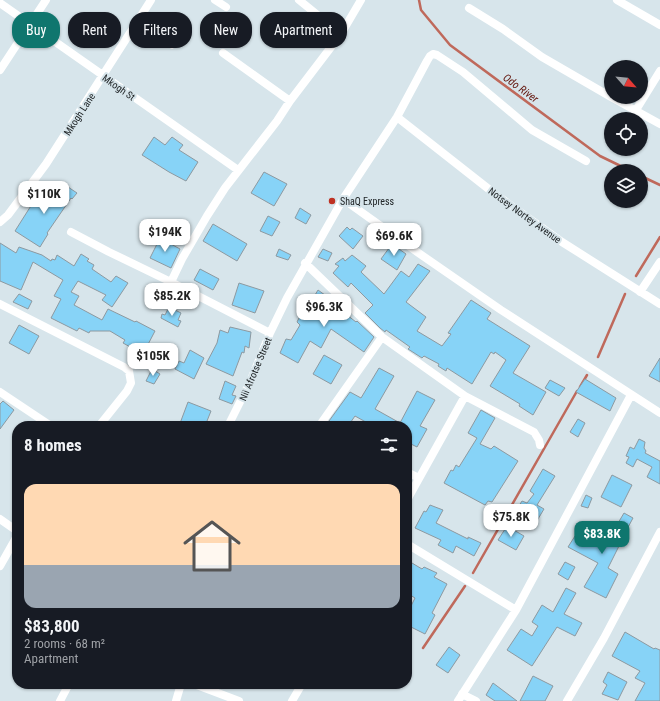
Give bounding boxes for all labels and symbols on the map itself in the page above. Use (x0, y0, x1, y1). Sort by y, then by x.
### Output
north arrow (604, 60, 648, 104)
water label: Odo River (501, 71, 541, 106)
street label: Mkogh St (100, 72, 137, 103)
street label: Mkogh Lane (62, 91, 97, 137)
pin: $110K (16, 181, 72, 215)
street label: Notsey Nortey Avenue (486, 185, 563, 246)
marker: ShaQ Express (327, 196, 337, 206)
place label: ShaQ Express (340, 196, 395, 207)
pin: $194K (137, 219, 193, 253)
pin: $69.6K (361, 223, 427, 257)
pin: $85.2K (139, 283, 205, 317)
pin: $96.3K (291, 294, 357, 328)
street label: Nii Afrotse Street (237, 336, 274, 403)
pin: $105K (125, 343, 181, 377)
pin: $75.8K (478, 504, 544, 538)
pin: $83.8K (569, 521, 635, 555)

